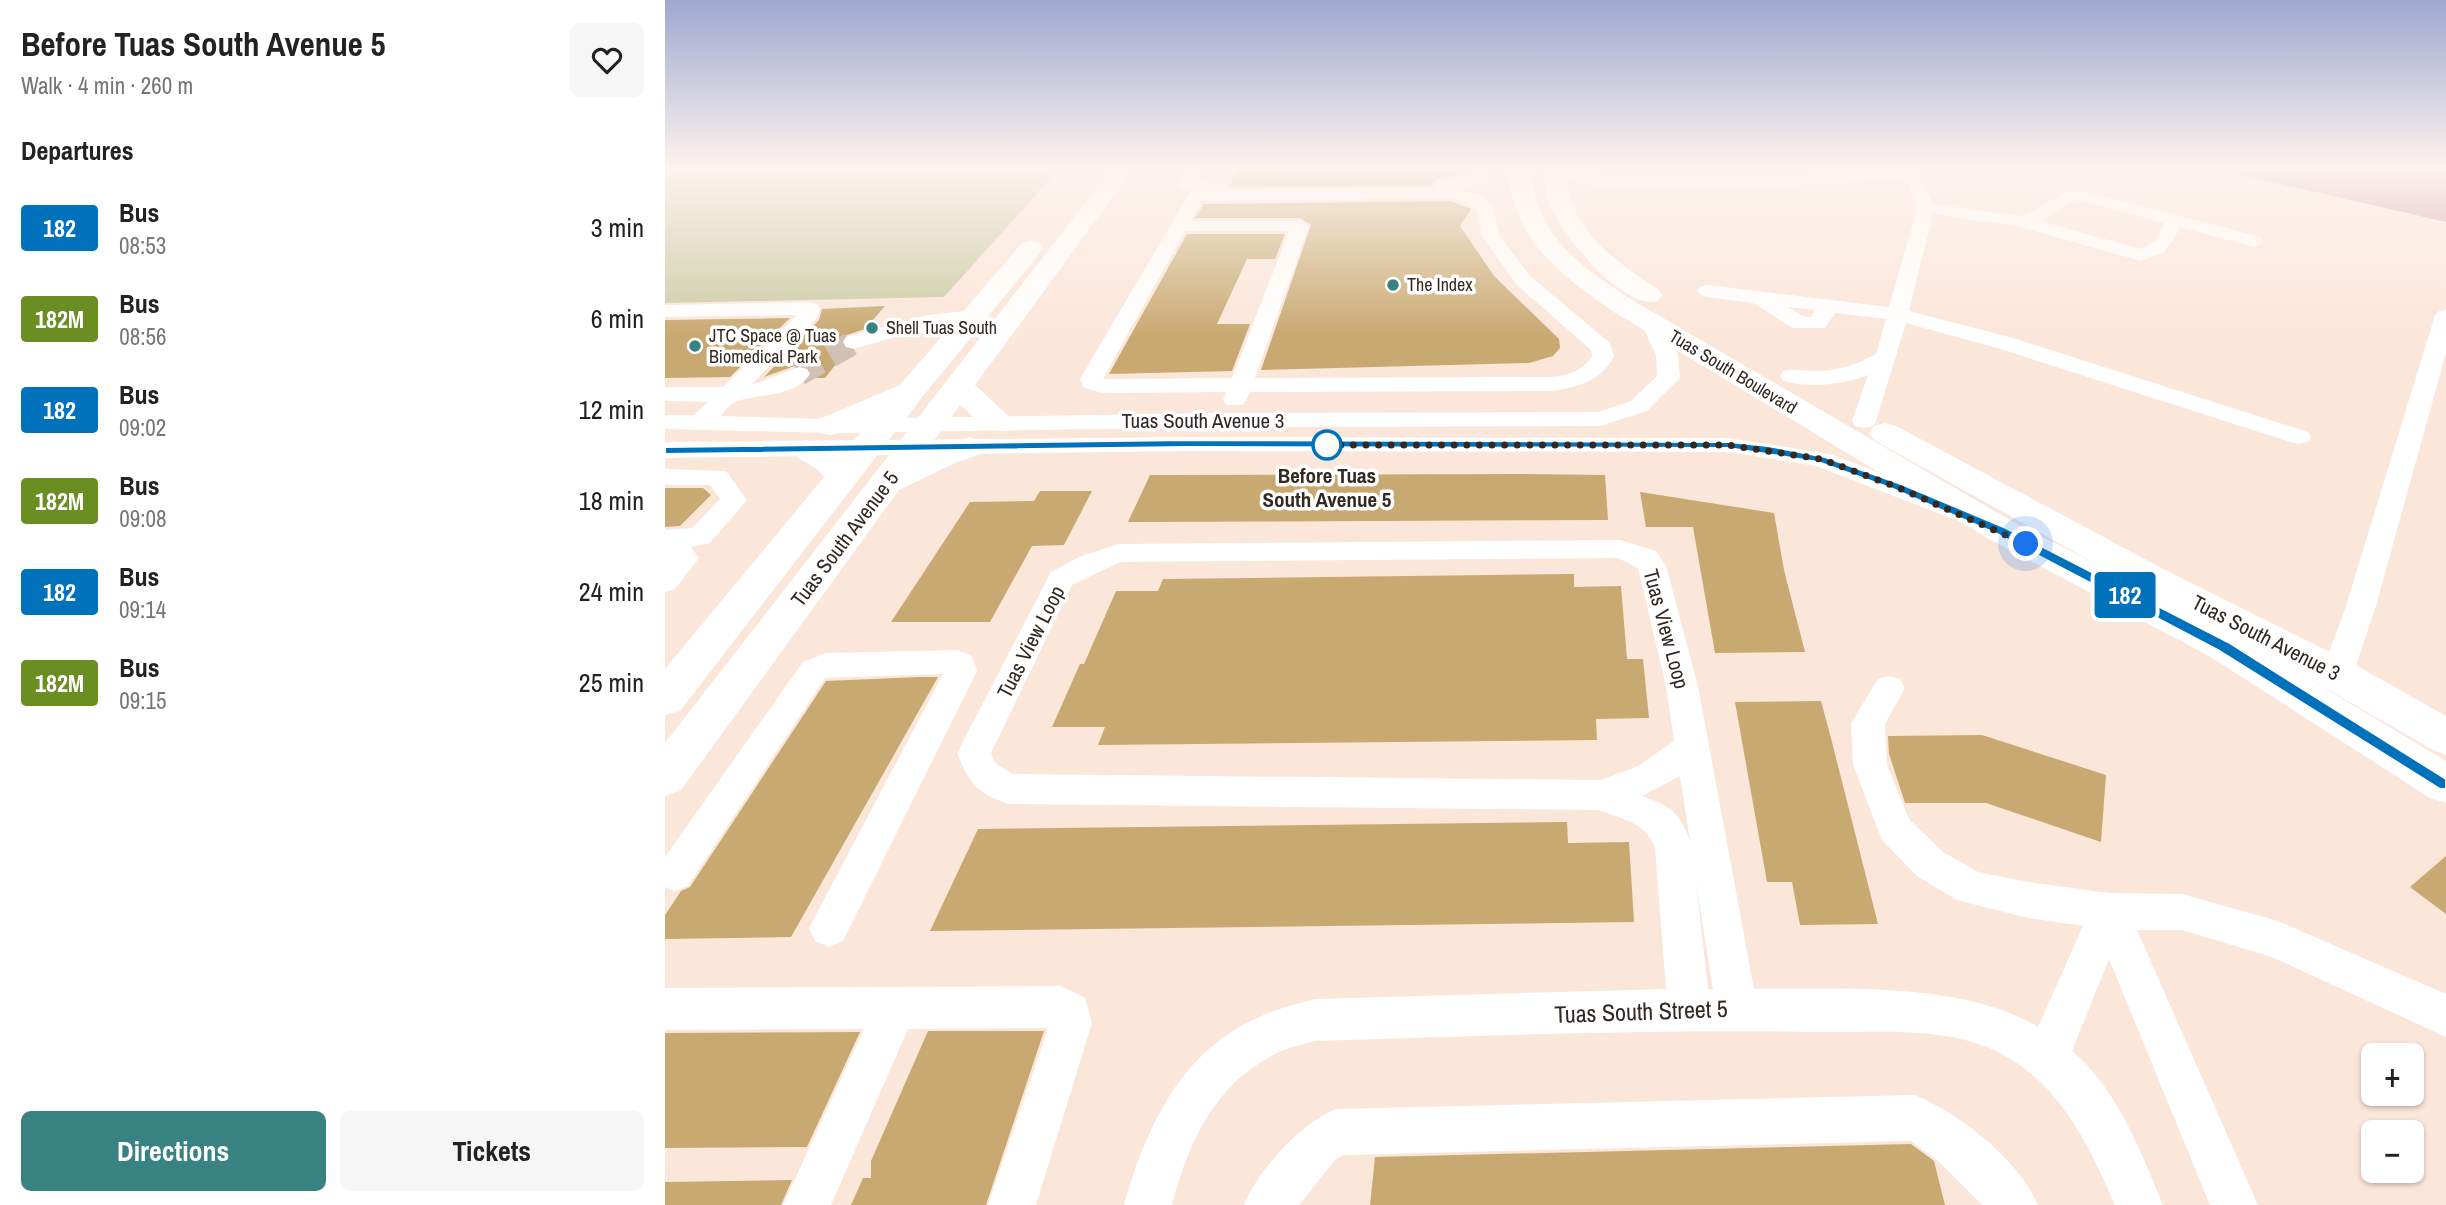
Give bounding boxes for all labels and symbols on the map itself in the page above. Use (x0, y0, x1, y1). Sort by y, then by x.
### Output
place label: The Index (1407, 272, 1473, 297)
marker: The Index (1385, 277, 1401, 293)
place label: Shell Tuas South (886, 315, 997, 340)
marker: Shell Tuas South (864, 320, 880, 336)
place label: JTC Space @ Tuas Biomedical Park (709, 323, 837, 369)
street label: Tuas South Boulevard (1665, 324, 1802, 420)
marker: JTC Space @ Tuas Biomedical Park (687, 338, 703, 354)
street label: Tuas South Avenue 3 (1122, 406, 1284, 435)
marker: Before Tuas South Avenue 5 (1312, 430, 1342, 460)
place label: Before Tuas South Avenue 5 (1263, 461, 1392, 514)
street label: Tuas South Avenue 5 (784, 465, 905, 612)
your location (2008, 526, 2043, 561)
street label: Tuas View Loop (1637, 566, 1696, 692)
line badge: 182 (2085, 572, 2165, 618)
street label: Tuas View Loop (990, 581, 1071, 703)
street label: Tuas South Avenue 3 (2187, 588, 2345, 687)
street label: Tuas South Street 5 (1554, 992, 1728, 1030)

